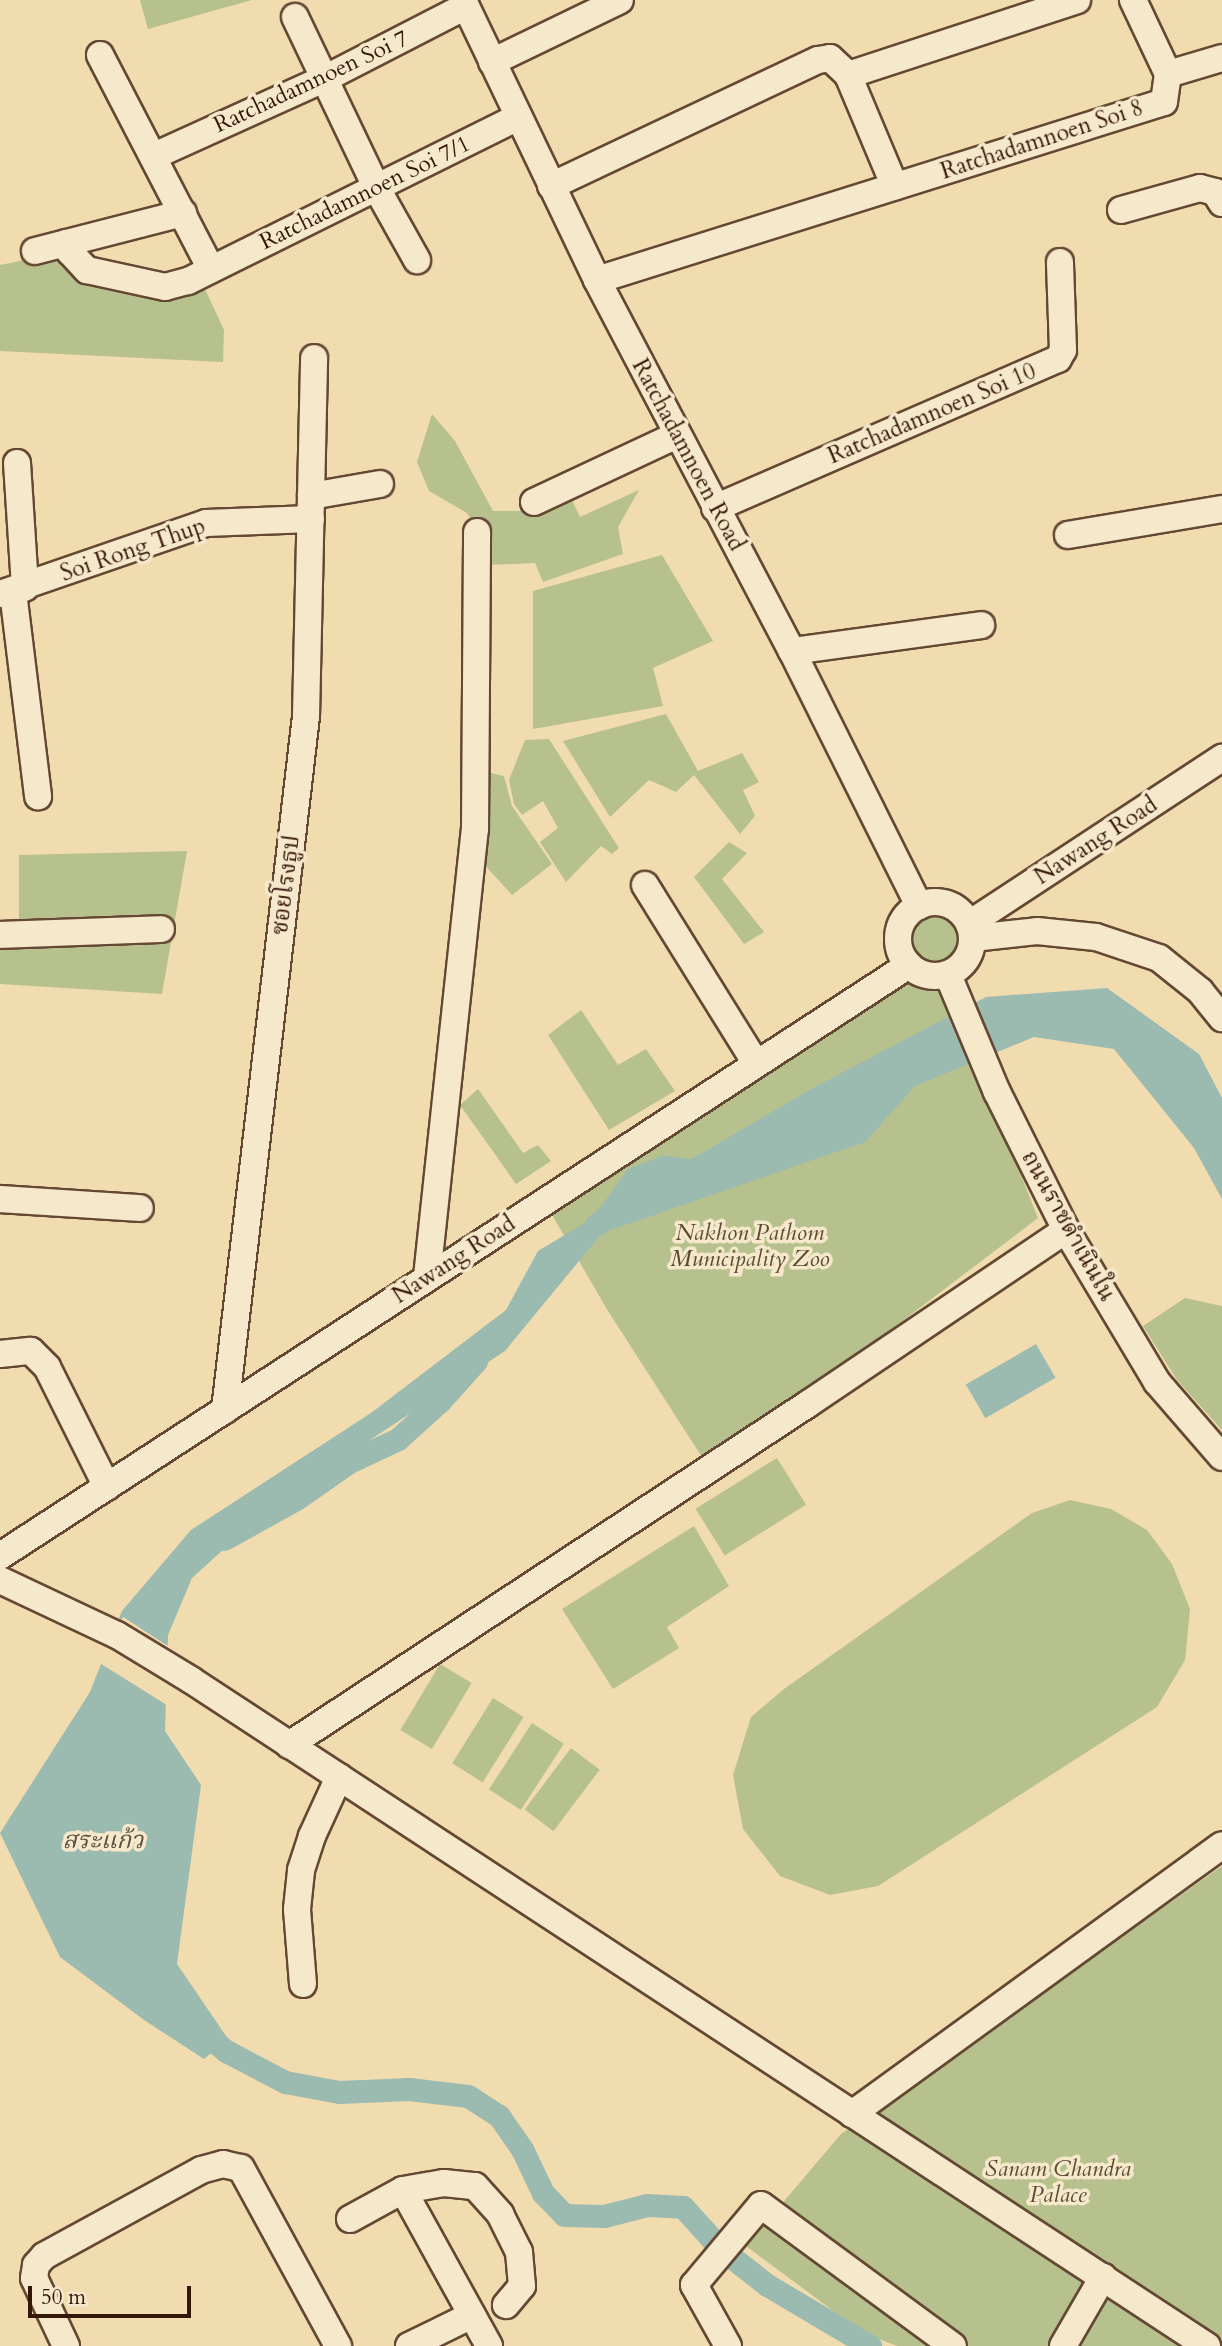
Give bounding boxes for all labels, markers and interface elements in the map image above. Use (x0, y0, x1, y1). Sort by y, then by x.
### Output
street label: Ratchadamnoen Soi 7 (209, 25, 413, 139)
street label: Ratchadamnoen Soi 8 (937, 94, 1147, 186)
street label: Ratchadamnoen Soi 7/1 (255, 130, 475, 256)
street label: Ratchadamnoen Road (626, 354, 750, 556)
street label: Ratchadamnoen Soi 10 (824, 358, 1040, 470)
street label: Soi Rong Thup (57, 512, 209, 588)
street label: Nawang Road (1030, 791, 1162, 891)
street label: ซอยโรงธูป (266, 833, 306, 937)
street label: ถนนราชดำเนินใน (1015, 1146, 1121, 1306)
street label: Nawang Road (388, 1210, 520, 1310)
park label: Nakhon Pathom Municipality Zoo (670, 1219, 830, 1273)
water label: สระแก้ว (63, 1827, 143, 1855)
park label: Sanam Chandra Palace (985, 2155, 1131, 2209)
scale bar (32, 2272, 194, 2316)
text: 50 m (41, 2283, 86, 2312)

